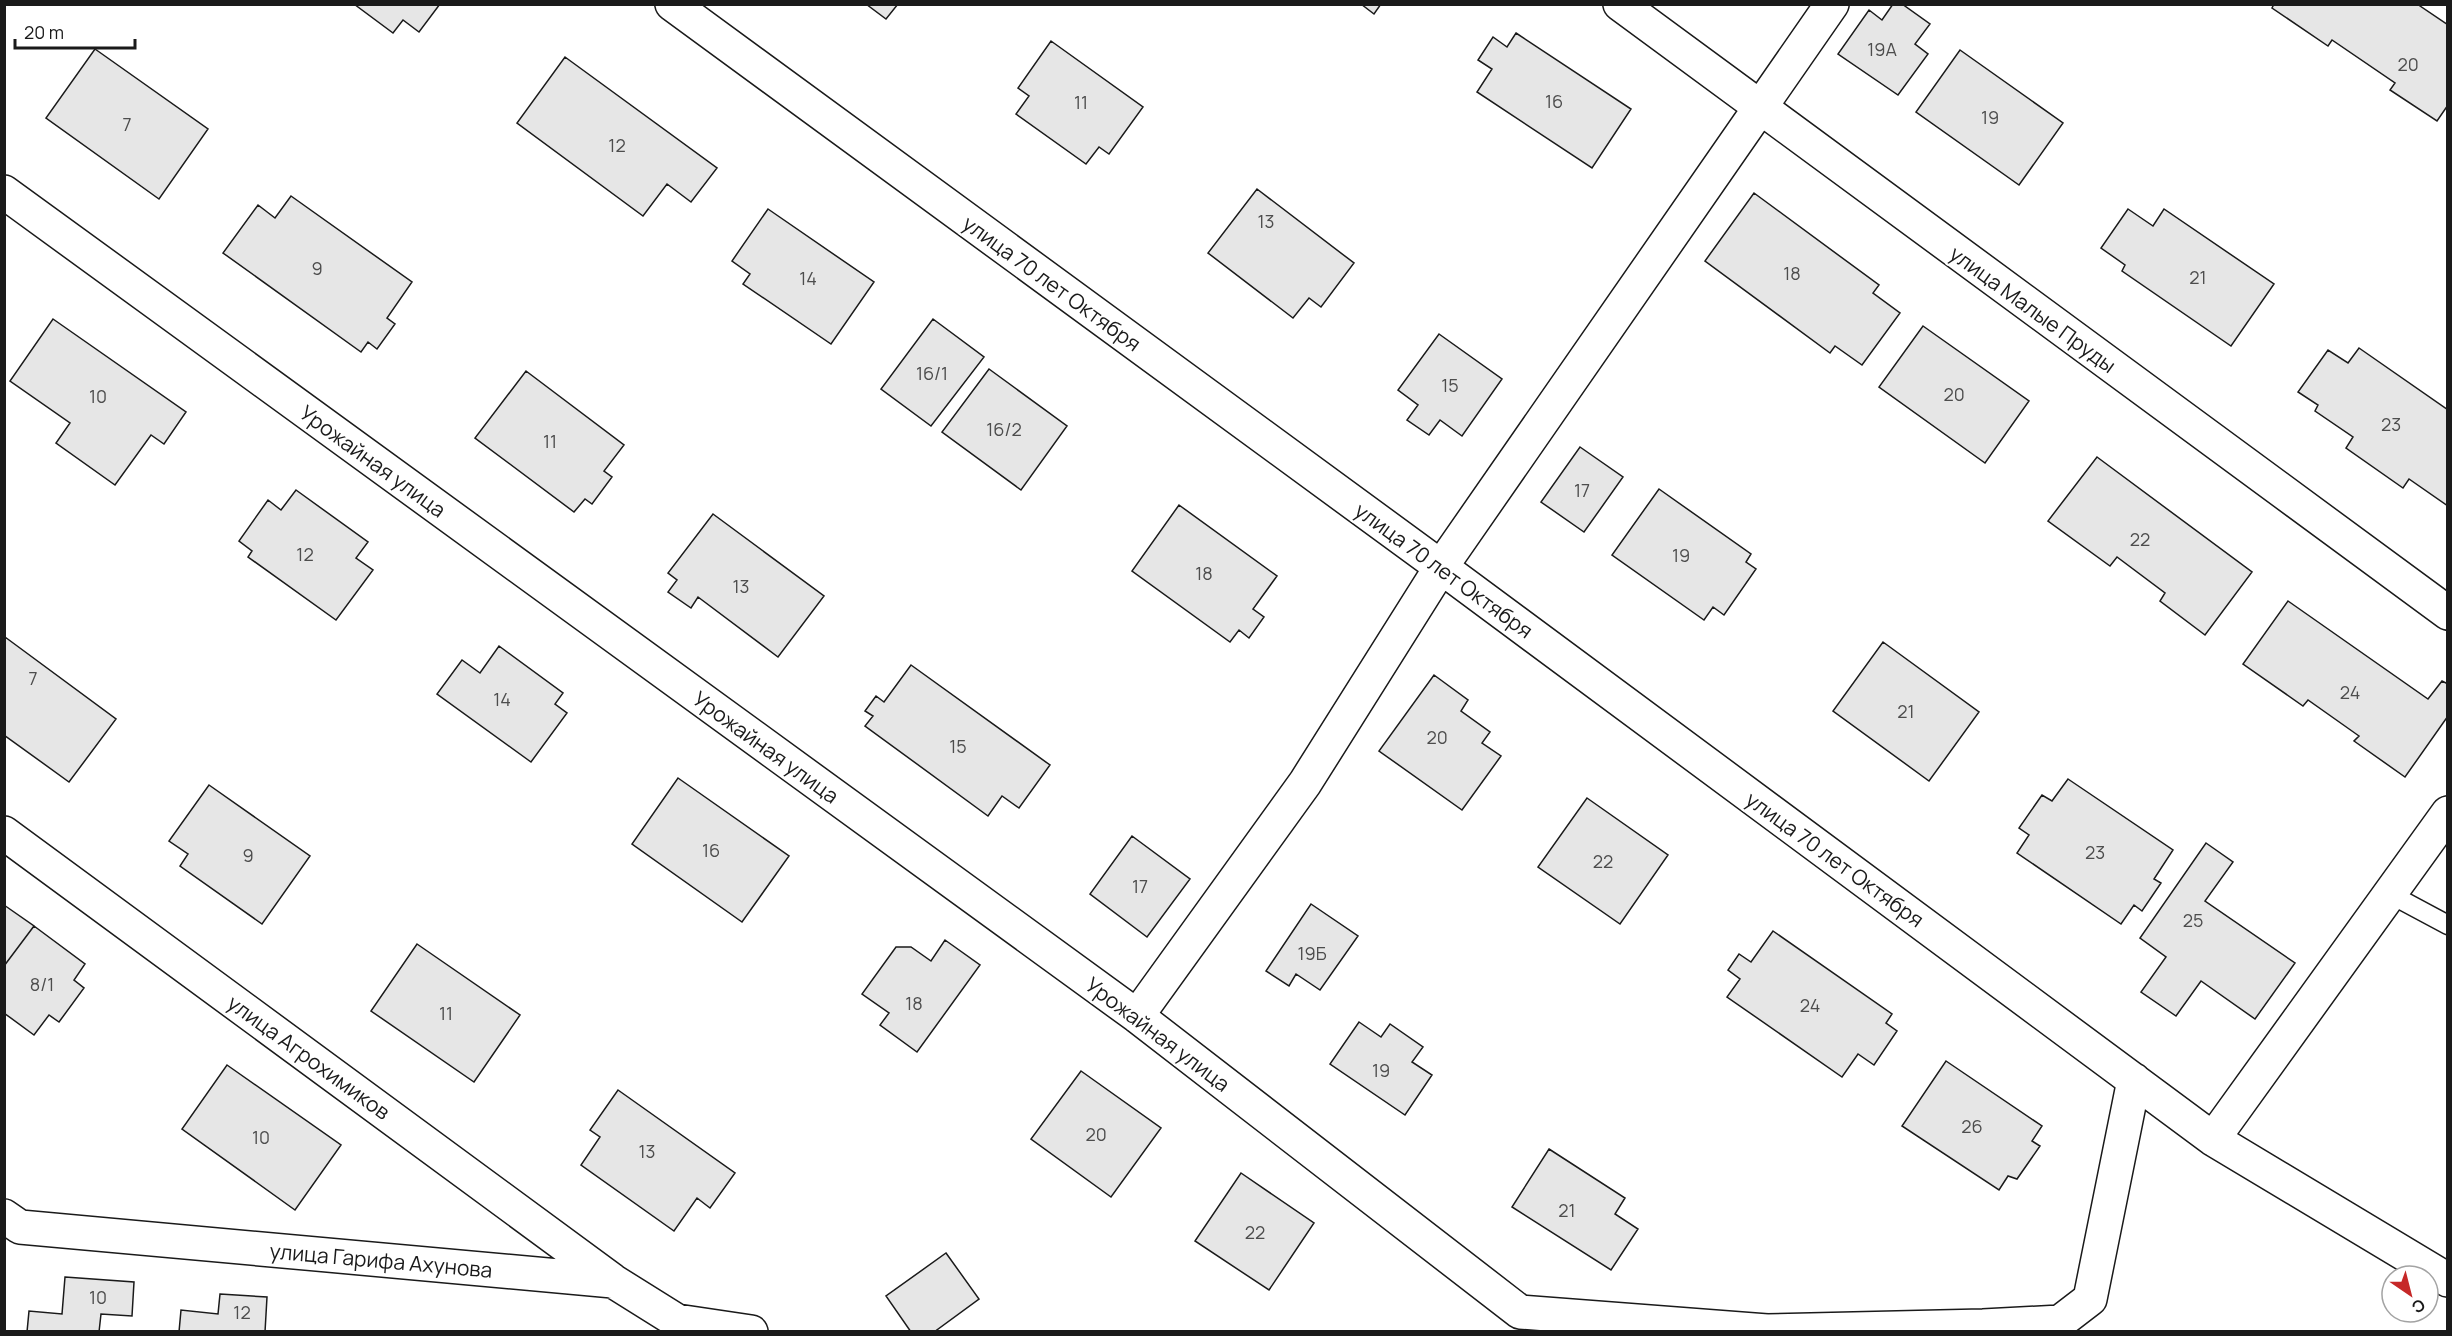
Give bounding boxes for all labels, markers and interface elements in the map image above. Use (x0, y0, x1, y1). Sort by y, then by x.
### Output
scale bar (15, 12, 135, 50)
text: 20 m (24, 20, 64, 44)
house number: 19А (1867, 37, 1897, 61)
house number: 20 (2397, 52, 2419, 76)
house number: 16 (1545, 89, 1563, 113)
house number: 11 (1074, 90, 1088, 114)
house number: 19 (1981, 105, 1999, 129)
house number: 7 (122, 112, 132, 136)
house number: 12 (608, 133, 626, 157)
street label: улица 70 лет Октября (957, 209, 1147, 357)
house number: 13 (1258, 209, 1274, 233)
street label: улица Малые Пруды (1944, 239, 2122, 379)
house number: 9 (311, 256, 323, 280)
house number: 18 (1783, 261, 1801, 285)
house number: 21 (2189, 265, 2207, 289)
house number: 14 (799, 266, 817, 290)
house number: 16/1 (916, 361, 948, 385)
house number: 15 (1441, 373, 1459, 397)
house number: 20 (1943, 382, 1965, 406)
house number: 10 (89, 384, 107, 408)
street label: Урожайная улица (294, 399, 452, 523)
house number: 23 (2381, 412, 2401, 436)
house number: 16/2 (986, 417, 1022, 441)
house number: 11 (543, 429, 557, 453)
house number: 17 (1574, 478, 1590, 502)
street label: улица 70 лет Октября (1349, 496, 1539, 644)
house number: 22 (2130, 527, 2150, 551)
house number: 12 (296, 542, 314, 566)
house number: 19 (1672, 543, 1690, 567)
house number: 18 (1195, 561, 1213, 585)
house number: 13 (733, 574, 749, 598)
house number: 7 (28, 666, 38, 690)
house number: 24 (2340, 680, 2360, 704)
street label: Урожайная улица (687, 685, 845, 809)
house number: 14 (493, 687, 511, 711)
house number: 21 (1897, 699, 1915, 723)
house number: 20 (1426, 725, 1448, 749)
house number: 15 (949, 734, 967, 758)
street label: улица 70 лет Октября (1740, 785, 1930, 933)
house number: 16 (702, 838, 720, 862)
house number: 23 (2085, 840, 2105, 864)
house number: 9 (242, 843, 254, 867)
house number: 22 (1593, 849, 1613, 873)
house number: 17 (1132, 874, 1148, 898)
house number: 25 (2183, 908, 2203, 932)
house number: 19Б (1297, 941, 1327, 965)
street label: Урожайная улица (1080, 970, 1236, 1098)
house number: 8/1 (30, 972, 54, 996)
street label: улица Агрохимиков (222, 988, 396, 1126)
house number: 18 (905, 991, 923, 1015)
house number: 24 (1800, 993, 1820, 1017)
house number: 11 (439, 1001, 453, 1025)
house number: 19 (1372, 1058, 1390, 1082)
house number: 26 (1961, 1114, 1983, 1138)
house number: 20 (1085, 1122, 1107, 1146)
house number: 10 (252, 1125, 270, 1149)
house number: 13 (639, 1139, 655, 1163)
house number: 21 (1558, 1198, 1576, 1222)
house number: 22 (1245, 1220, 1265, 1244)
street label: улица Гарифа Ахунова (268, 1236, 494, 1284)
north arrow (2380, 1264, 2440, 1324)
house number: 10 (89, 1285, 107, 1309)
text: С (2407, 1294, 2430, 1319)
house number: 12 (233, 1300, 251, 1324)

